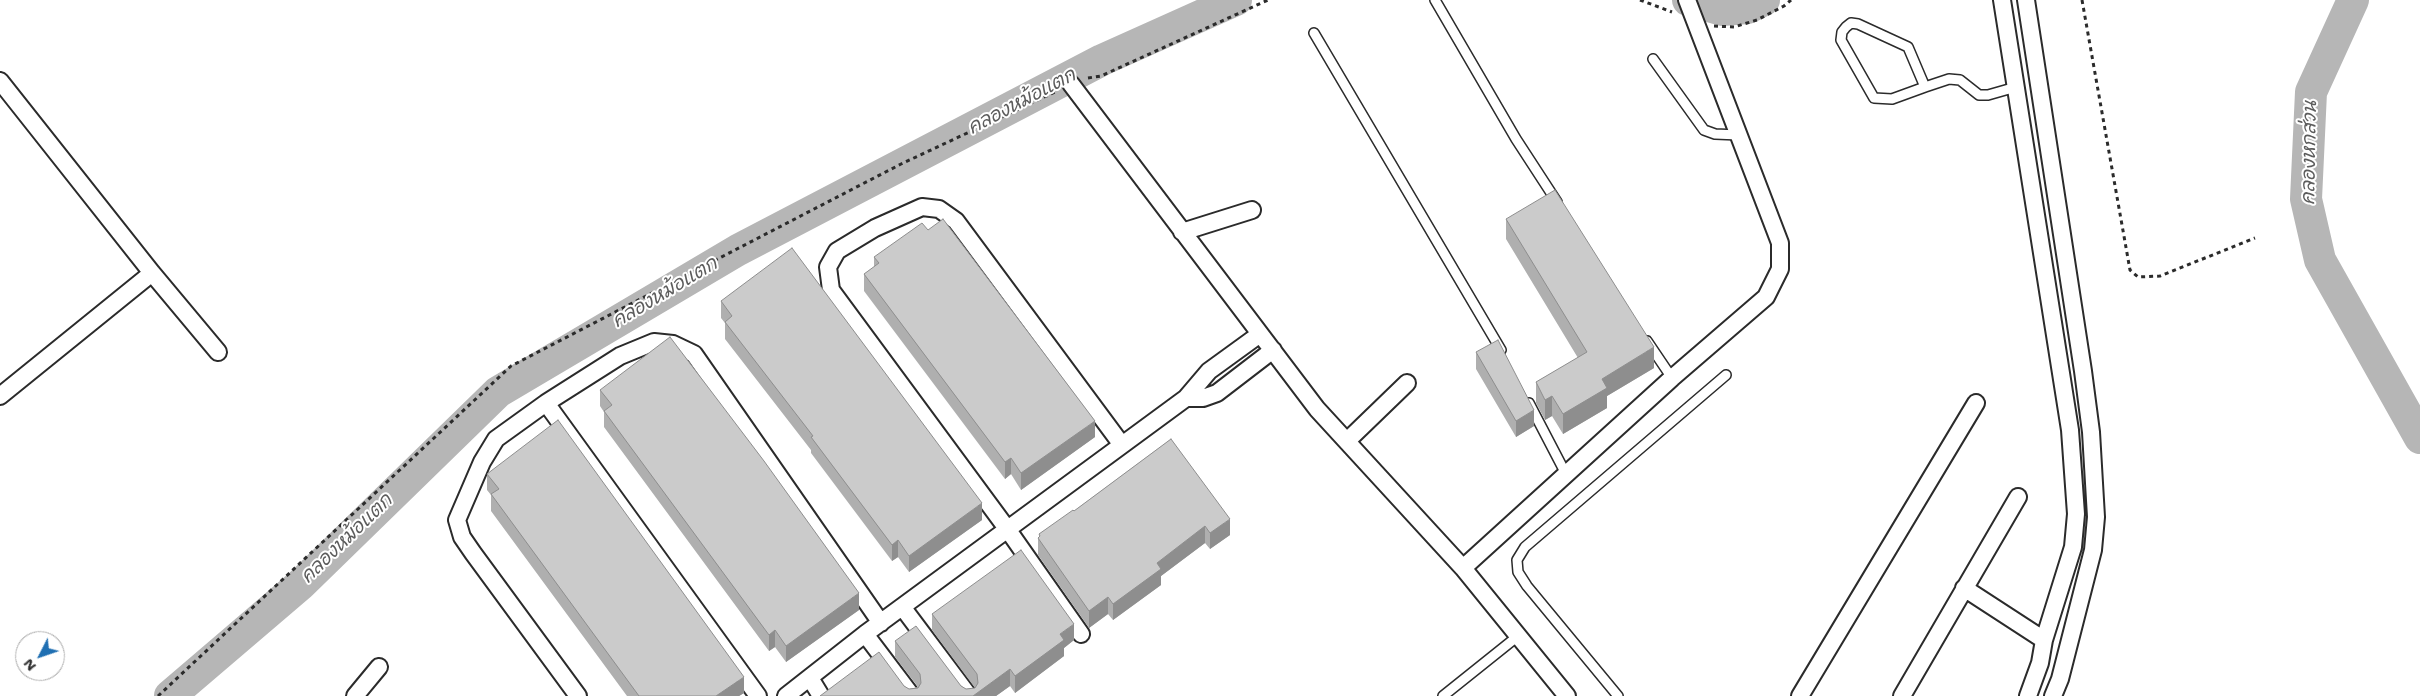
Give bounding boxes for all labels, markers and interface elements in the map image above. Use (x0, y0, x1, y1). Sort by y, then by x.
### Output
water label: คลองหม้อแตก (964, 64, 1080, 140)
water label: คลองหกส่วน (2298, 101, 2322, 205)
water label: คลองหม้อแตก (608, 253, 722, 333)
water label: คลองหม้อแตก (296, 490, 398, 588)
north arrow (15, 631, 65, 681)
text: N (19, 655, 40, 675)

